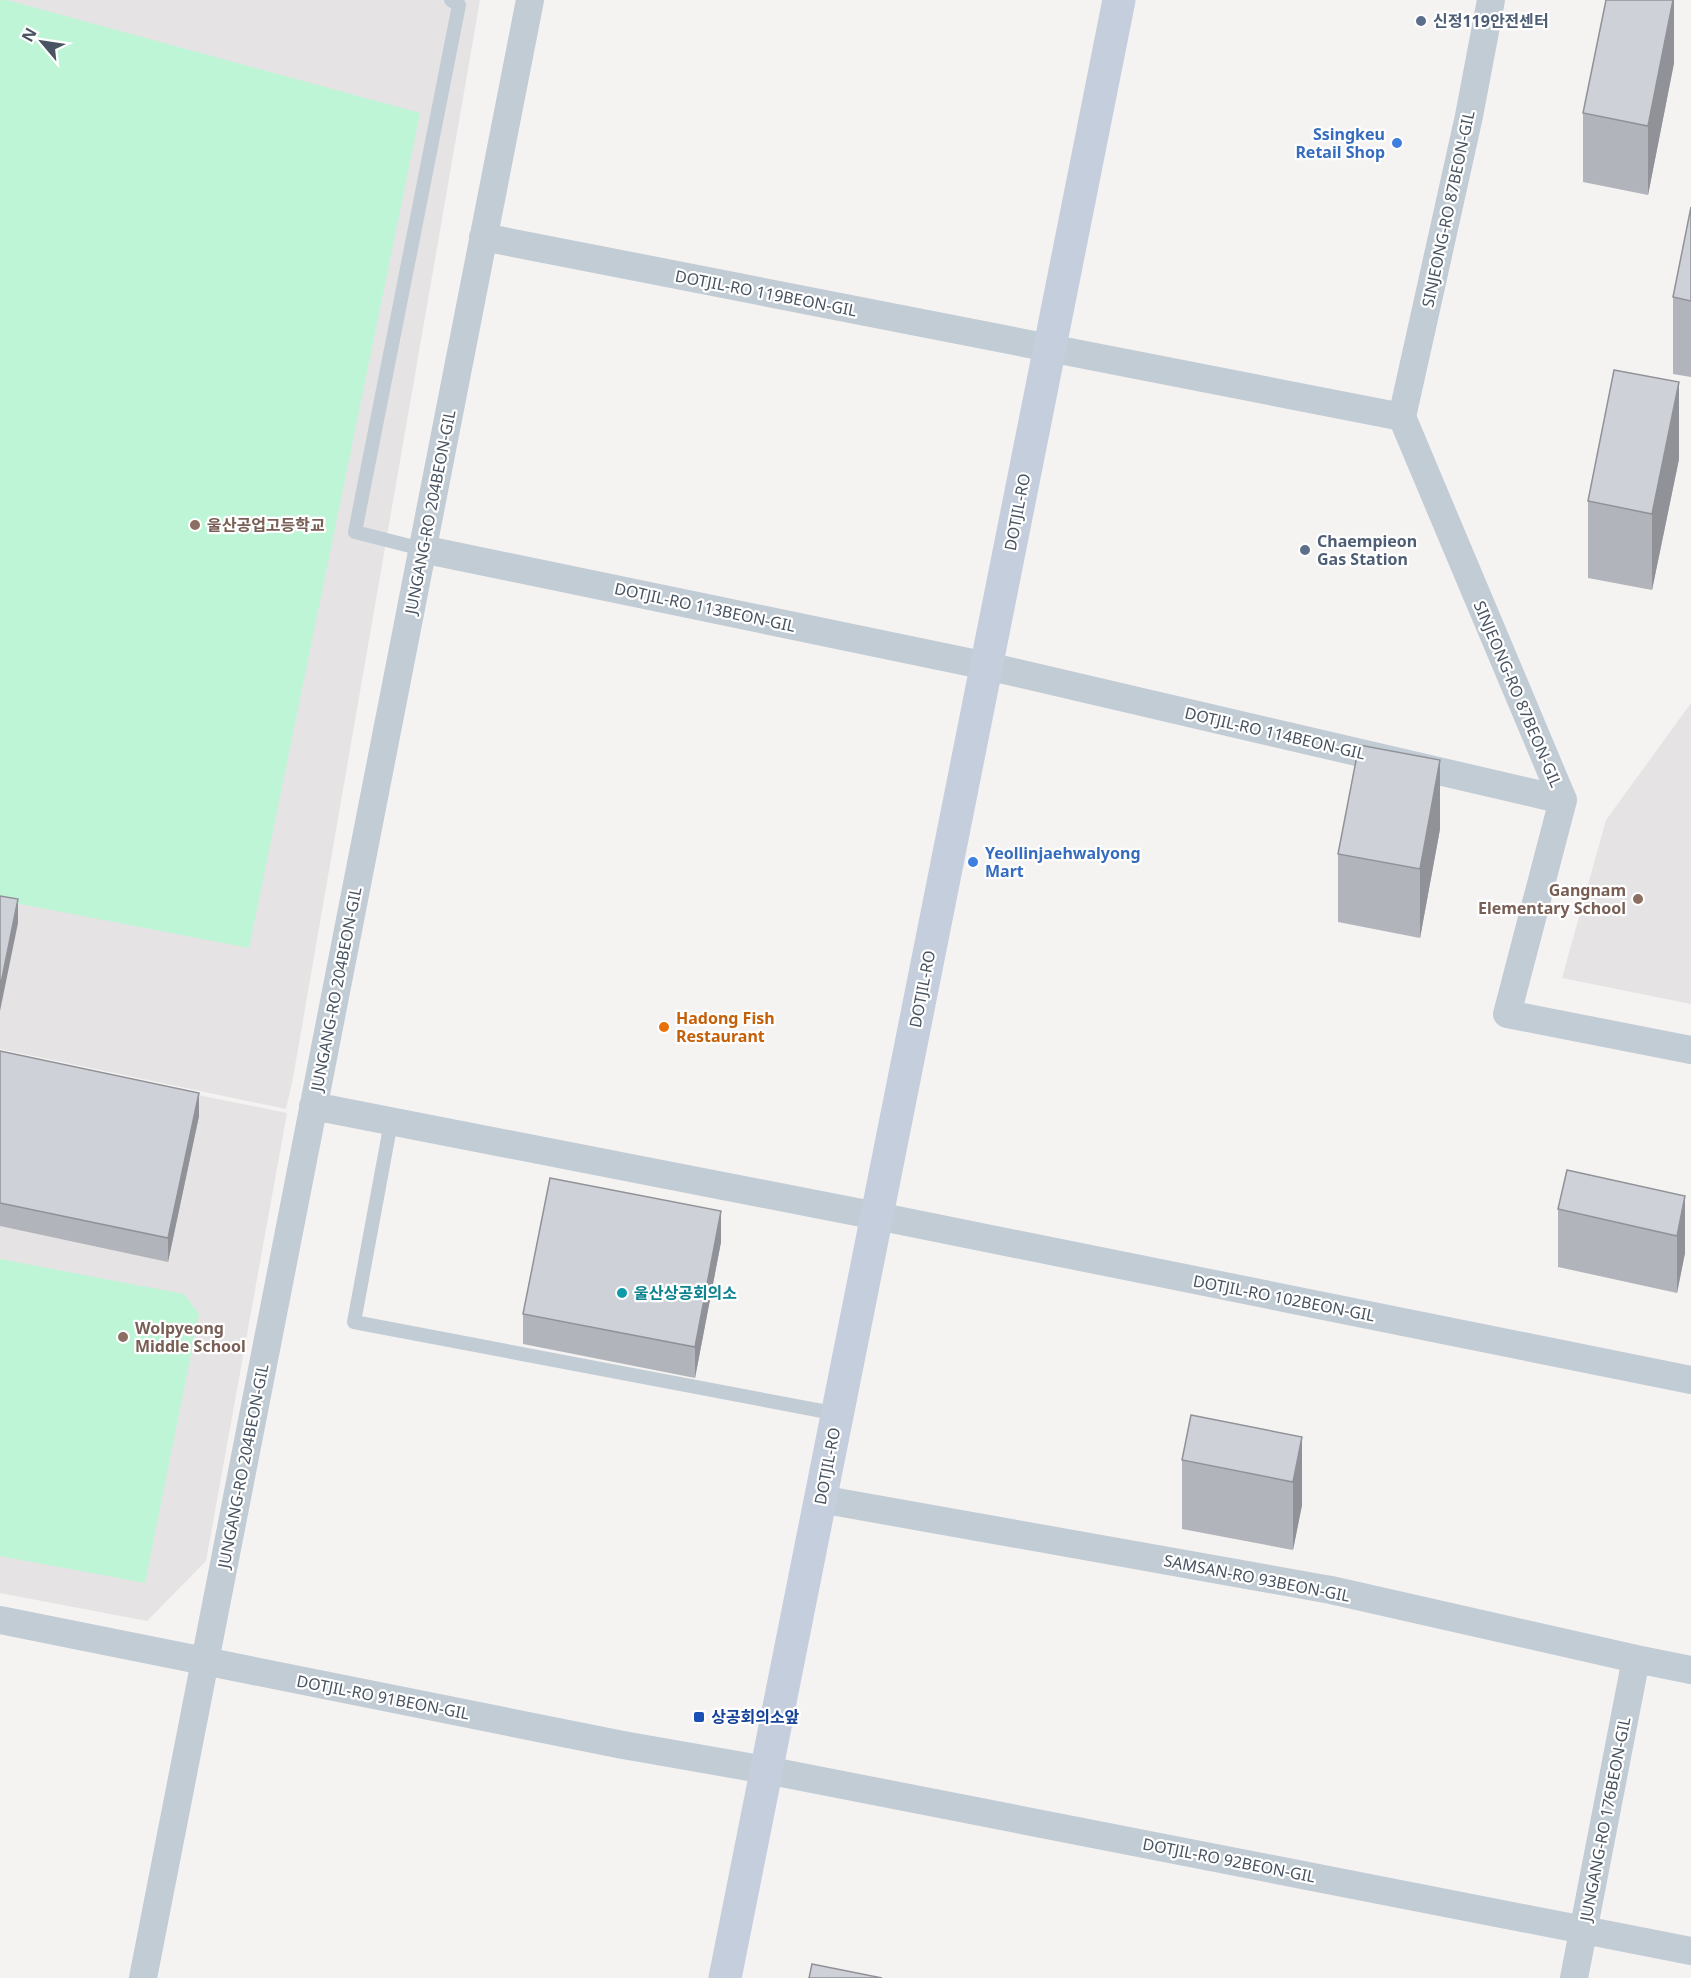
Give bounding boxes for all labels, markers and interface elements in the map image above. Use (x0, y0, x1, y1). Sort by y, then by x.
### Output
place label: 신정119안전센터 (1433, 10, 1549, 32)
north arrow (12, 12, 72, 72)
marker: 신정119안전센터 (1414, 14, 1428, 28)
text: N (16, 24, 42, 46)
street label: SINJEONG-RO 87BEON-GIL (1416, 109, 1480, 309)
place label: Ssingkeu Retail Shop (1295, 123, 1385, 163)
marker: Ssingkeu Retail Shop (1390, 136, 1404, 150)
street label: DOTJIL-RO 119BEON-GIL (673, 265, 859, 321)
street label: JUNGANG-RO 204BEON-GIL (399, 408, 461, 618)
street label: DOTJIL-RO (999, 471, 1035, 553)
place label: 울산공업고등학교 (207, 514, 325, 536)
marker: 울산공업고등학교 (188, 518, 202, 532)
place label: Chaempieon Gas Station (1317, 530, 1417, 570)
marker: Chaempieon Gas Station (1298, 543, 1312, 557)
street label: DOTJIL-RO 113BEON-GIL (612, 577, 798, 637)
street label: SINJEONG-RO 87BEON-GIL (1469, 597, 1567, 791)
street label: DOTJIL-RO 114BEON-GIL (1183, 702, 1367, 764)
place label: Yeollinjaehwalyong Mart (985, 842, 1141, 882)
marker: Yeollinjaehwalyong Mart (966, 855, 980, 869)
place label: Gangnam Elementary School (1478, 879, 1626, 919)
street label: JUNGANG-RO 204BEON-GIL (305, 885, 367, 1095)
marker: Gangnam Elementary School (1631, 892, 1645, 906)
street label: DOTJIL-RO (904, 948, 940, 1030)
place label: Hadong Fish Restaurant (676, 1007, 775, 1047)
marker: Hadong Fish Restaurant (657, 1020, 671, 1034)
street label: DOTJIL-RO 102BEON-GIL (1191, 1270, 1377, 1326)
place label: 울산상공회의소 (634, 1282, 737, 1304)
marker: 울산상공회의소 (615, 1286, 629, 1300)
place label: Wolpyeong Middle School (135, 1317, 246, 1357)
marker: Wolpyeong Middle School (116, 1330, 130, 1344)
street label: JUNGANG-RO 204BEON-GIL (212, 1362, 274, 1572)
street label: DOTJIL-RO (809, 1425, 845, 1507)
street label: SAMSAN-RO 93BEON-GIL (1162, 1549, 1352, 1607)
street label: DOTJIL-RO 91BEON-GIL (295, 1669, 471, 1725)
place label: 상공회의소앞 (711, 1706, 800, 1728)
marker: 상공회의소앞 (692, 1710, 706, 1724)
street label: JUNGANG-RO 176BEON-GIL (1574, 1715, 1636, 1925)
street label: DOTJIL-RO 92BEON-GIL (1141, 1832, 1317, 1888)

